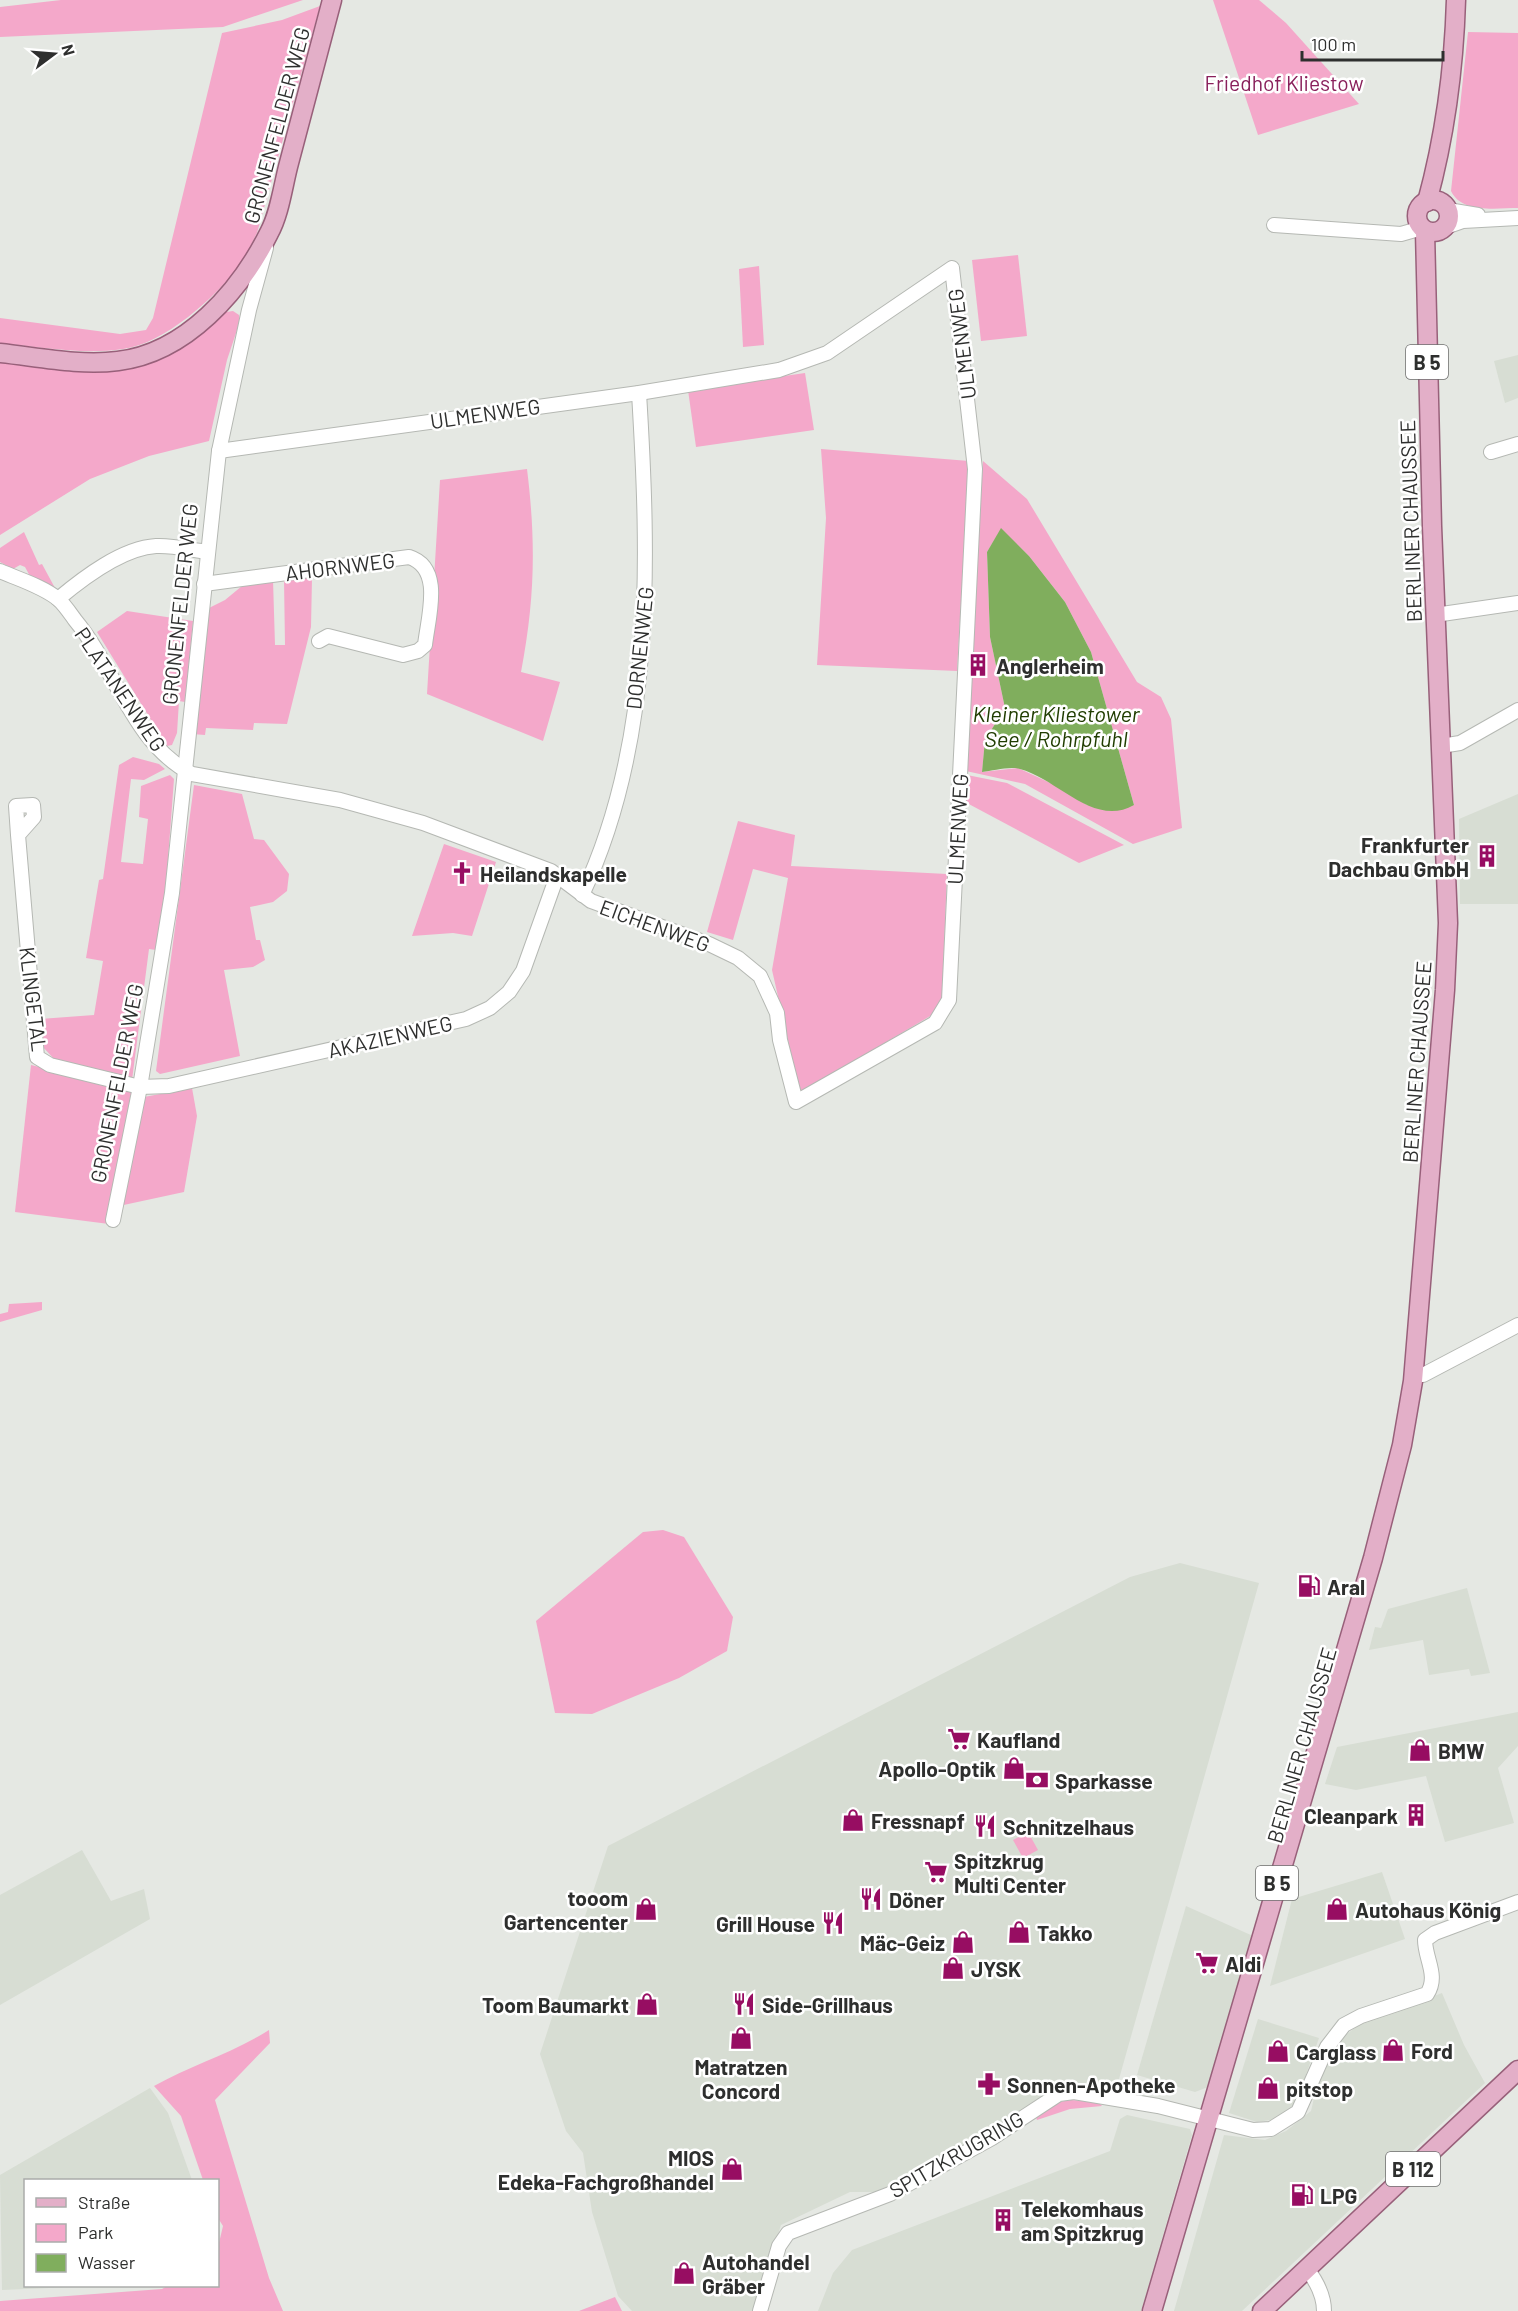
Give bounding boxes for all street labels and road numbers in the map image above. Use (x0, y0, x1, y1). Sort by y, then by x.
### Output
street label: GRONENFELDER WEG (238, 24, 314, 226)
street label: ULMENWEG (942, 287, 980, 401)
road number: B 5 (1406, 345, 1448, 379)
street label: ULMENWEG (428, 393, 542, 433)
street label: BERLINER CHAUSSEE (1394, 419, 1426, 623)
street label: GRONENFELDER WEG (156, 502, 202, 706)
street label: AHORNWEG (284, 547, 396, 585)
street label: DORNENWEG (620, 585, 658, 711)
street label: PLATANENWEG (70, 622, 172, 756)
street label: ULMENWEG (942, 773, 972, 885)
street label: EICHENWEG (597, 894, 713, 956)
street label: KLINGETAL (15, 945, 53, 1053)
street label: BERLINER CHAUSSEE (1396, 960, 1436, 1164)
street label: GRONENFELDER WEG (84, 981, 148, 1185)
street label: AKAZIENWEG (325, 1010, 455, 1062)
street label: BERLINER CHAUSSEE (1261, 1644, 1341, 1846)
road number: B 5 (1256, 1866, 1298, 1900)
street label: SPITZKRUGRING (884, 2105, 1028, 2203)
road number: B 112 (1386, 2152, 1440, 2186)

